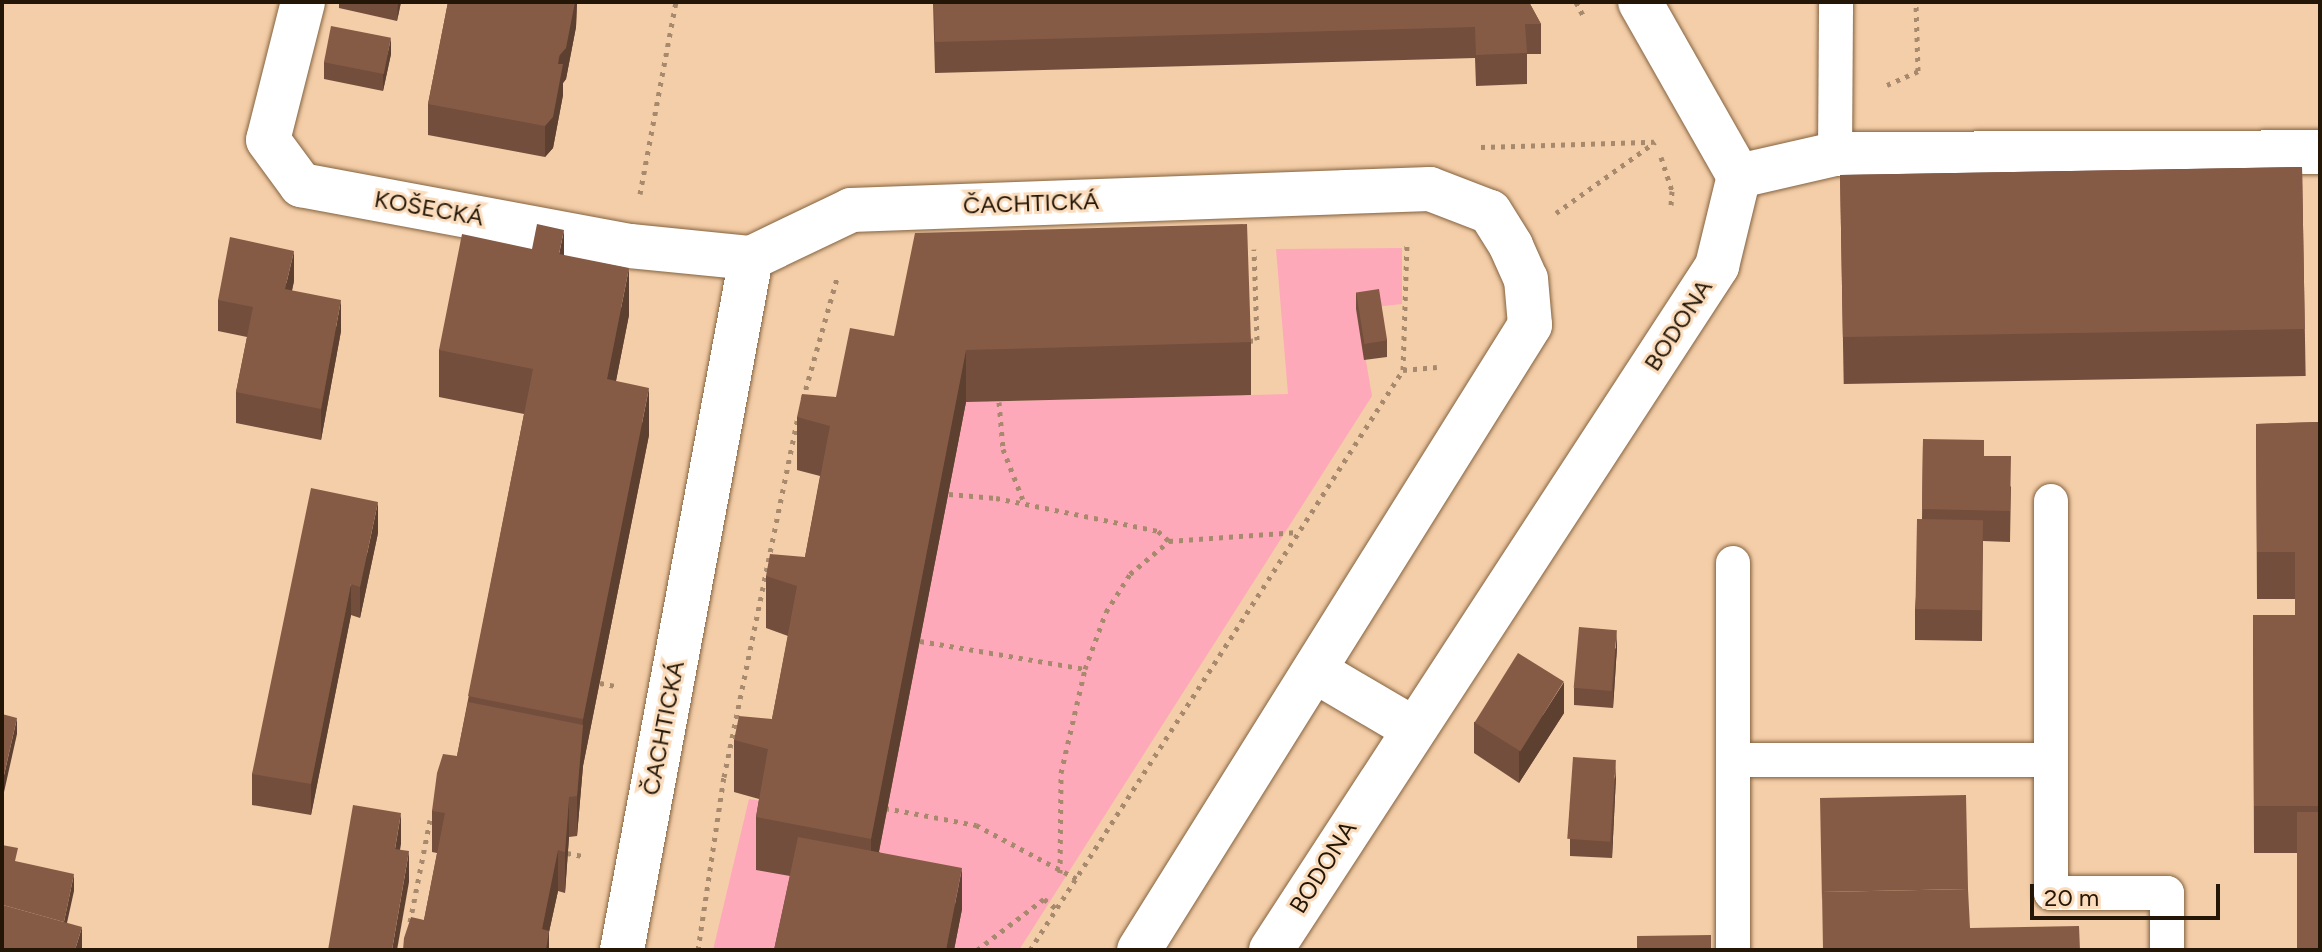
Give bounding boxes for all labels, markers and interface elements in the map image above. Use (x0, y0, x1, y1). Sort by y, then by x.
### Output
street label: KOŠECKÁ (372, 184, 486, 232)
street label: ČACHTICKÁ (962, 186, 1100, 220)
street label: BODONA (1638, 274, 1718, 376)
street label: ČACHTICKÁ (636, 658, 690, 798)
street label: BODONA (1283, 816, 1363, 918)
scale bar (2034, 868, 2224, 918)
text: 20 m (2044, 883, 2099, 912)

